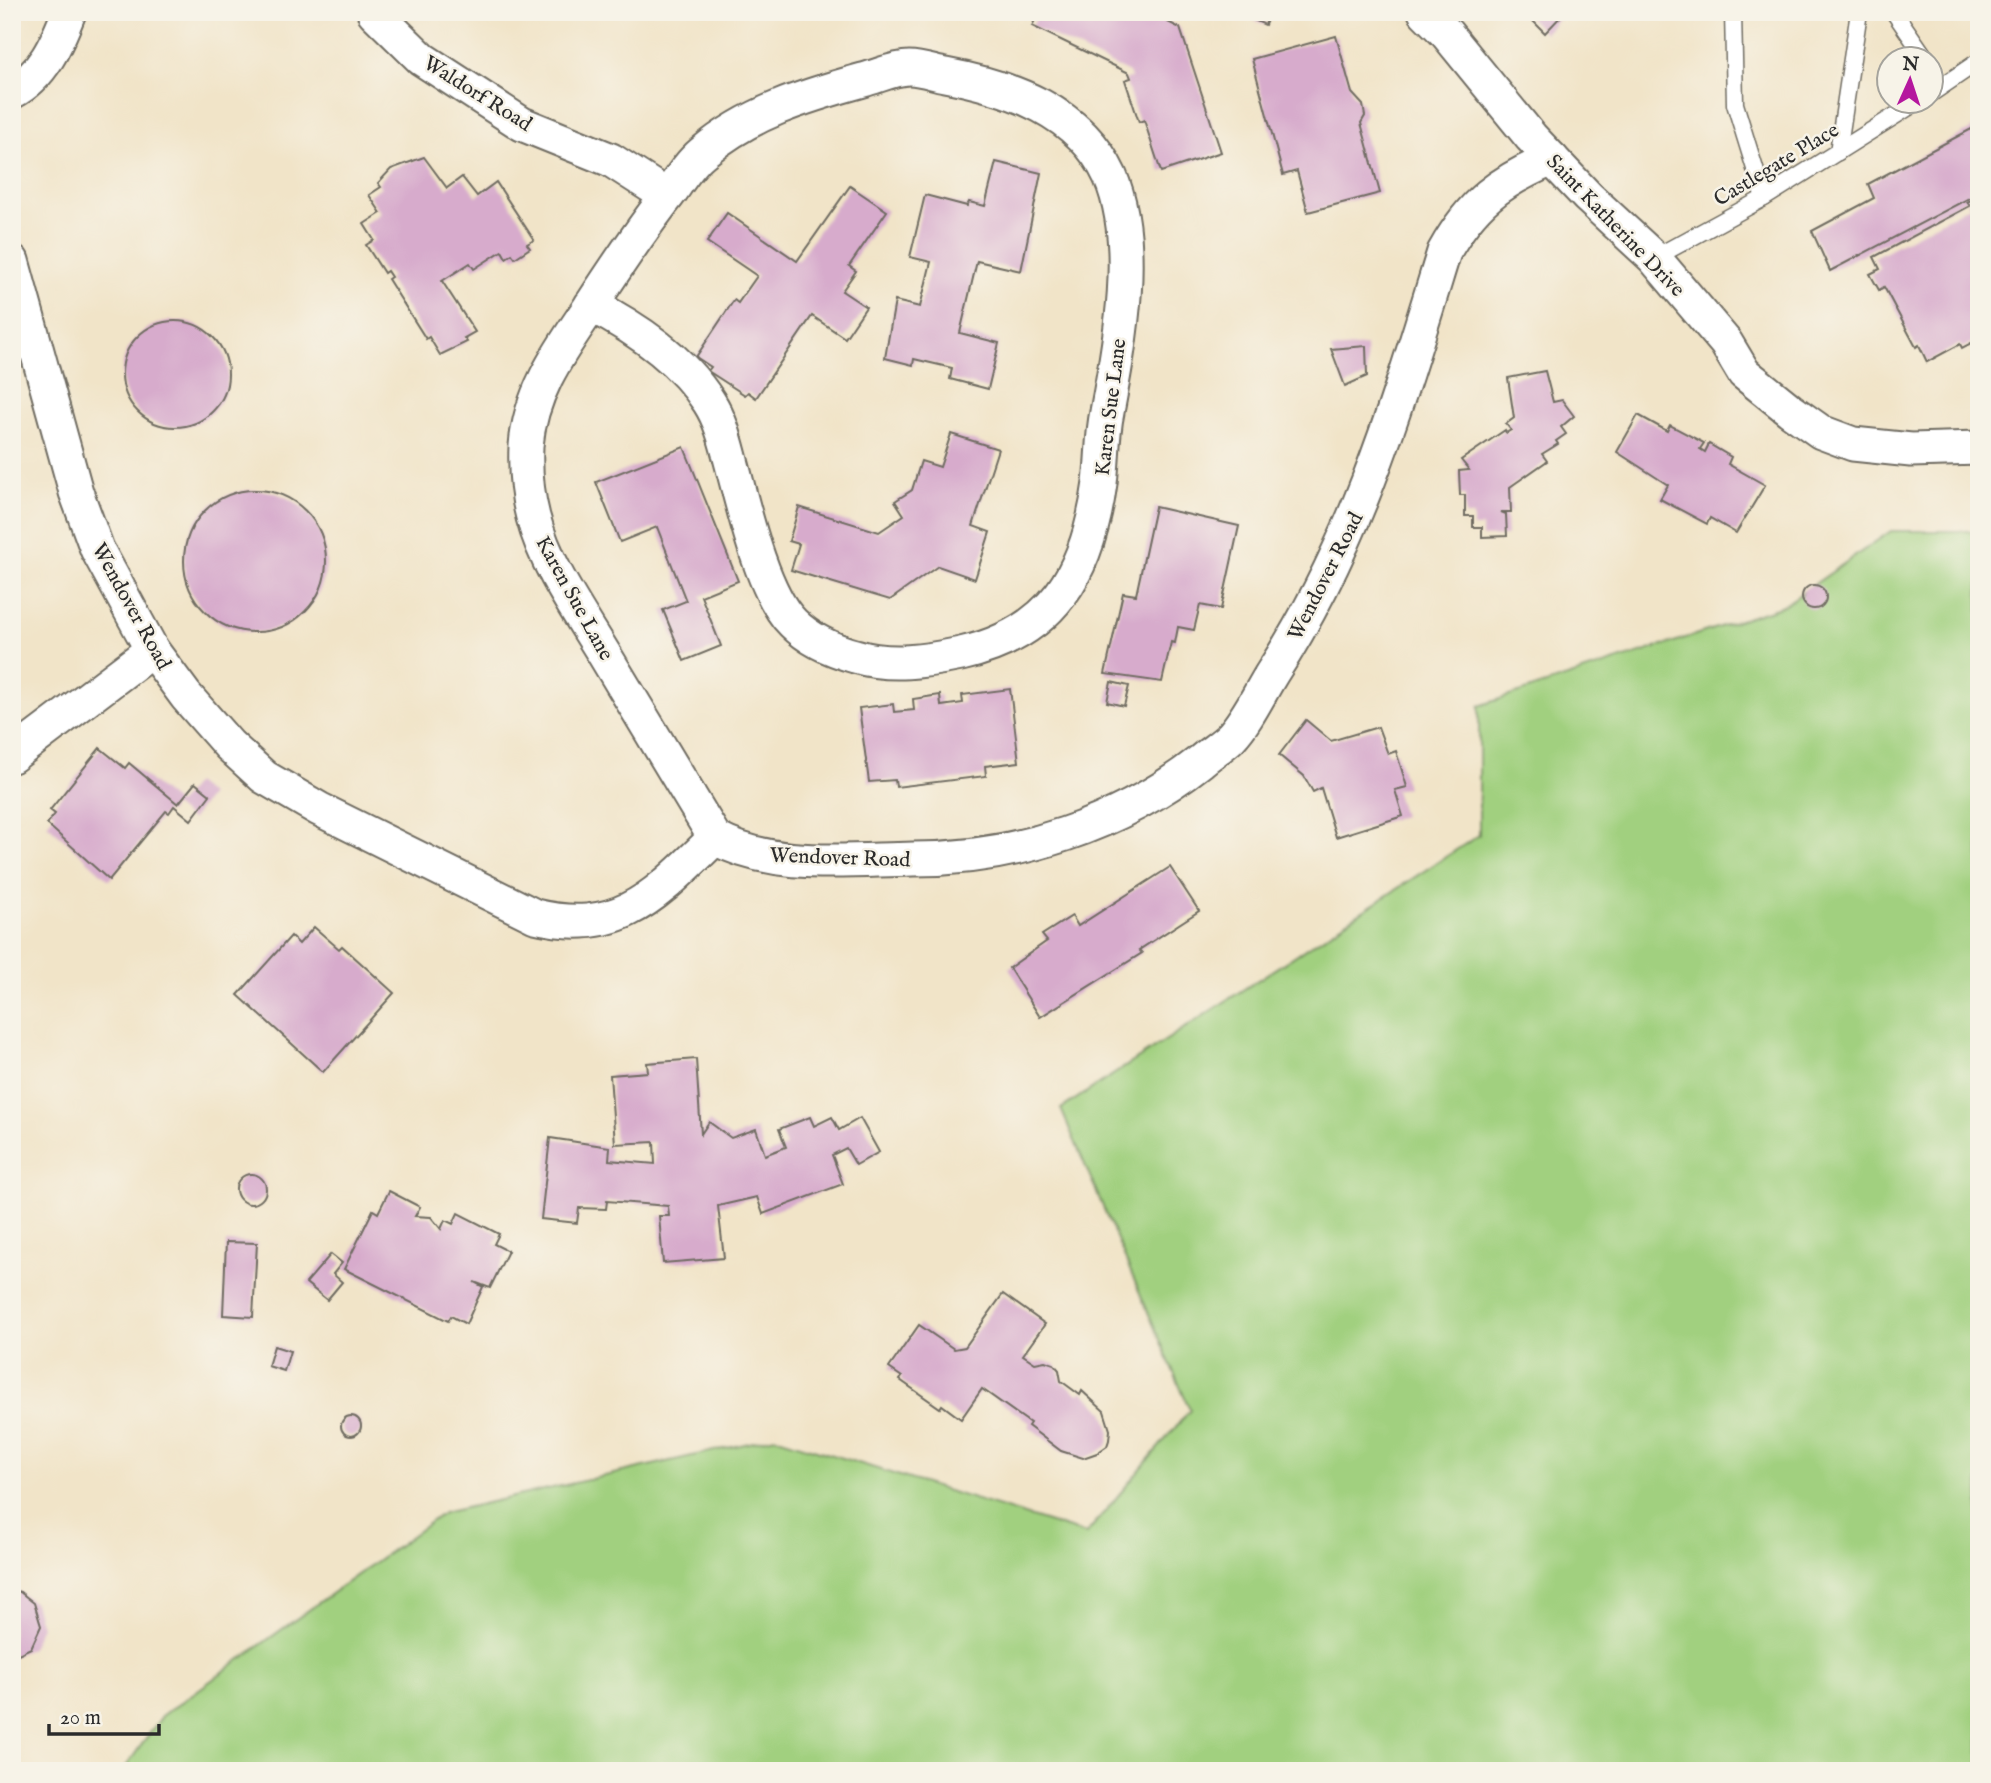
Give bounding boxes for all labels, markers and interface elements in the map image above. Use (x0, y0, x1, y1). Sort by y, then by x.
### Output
north arrow (1876, 46, 1946, 116)
street label: Waldorf Road (418, 50, 537, 139)
text: N (1901, 53, 1920, 77)
street label: Castlegate Place (1709, 117, 1845, 213)
street label: Saint Katherine Drive (1540, 149, 1690, 303)
street label: Karen Sue Lane (1090, 337, 1133, 477)
street label: Wendover Road (1282, 507, 1371, 646)
street label: Karen Sue Lane (528, 532, 619, 666)
street label: Wendover Road (85, 539, 177, 676)
street label: Wendover Road (769, 843, 912, 874)
scale bar (49, 1692, 159, 1736)
text: 20 m (60, 1705, 101, 1732)

